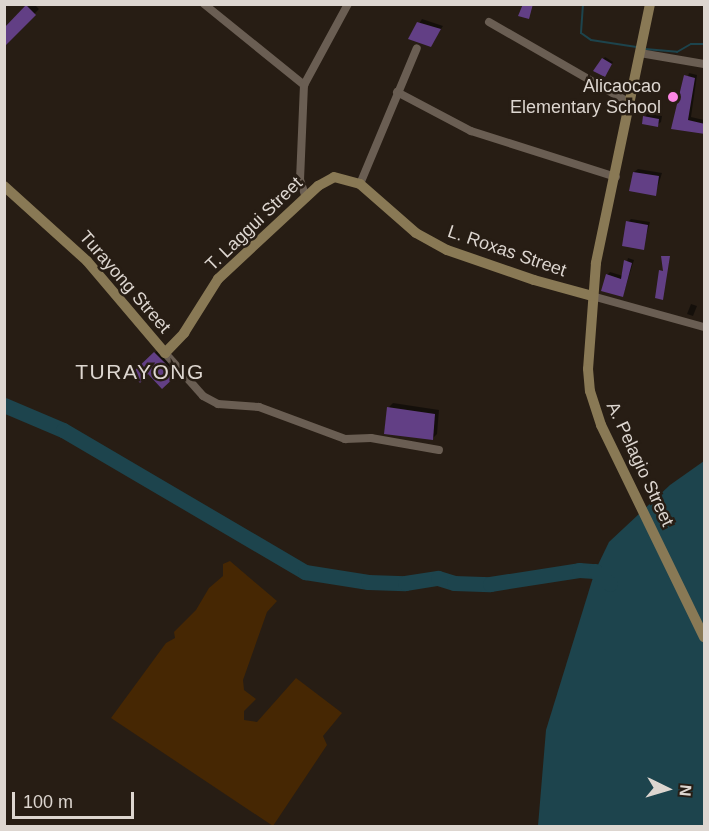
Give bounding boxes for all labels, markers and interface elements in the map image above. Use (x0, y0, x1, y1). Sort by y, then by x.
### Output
place label: Alicaocao Elementary School (510, 76, 661, 118)
marker: Alicaocao Elementary School (666, 90, 680, 104)
street label: T. Laggui Street (201, 172, 307, 276)
street label: L. Roxas Street (445, 221, 569, 281)
street label: Turayong Street (75, 226, 175, 338)
district label: TURAYONG (75, 359, 205, 385)
street label: A. Pelagio Street (602, 398, 678, 530)
north arrow (637, 759, 697, 819)
scale bar (15, 780, 136, 818)
text: N (676, 784, 694, 797)
text: 100 m (23, 792, 73, 812)

